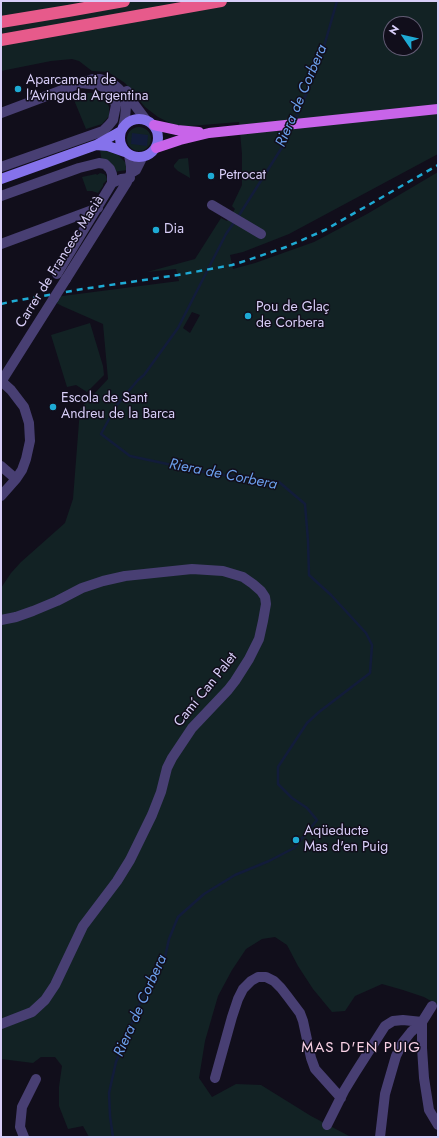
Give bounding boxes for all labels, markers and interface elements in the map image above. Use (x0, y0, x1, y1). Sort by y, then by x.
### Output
north arrow (383, 16, 423, 56)
text: N (385, 22, 403, 38)
water label: Riera de Corbera (272, 42, 332, 150)
place label: Aparcament de l'Avinguda Argentina (26, 73, 148, 106)
marker: Aparcament de l'Avinguda Argentina (13, 84, 23, 94)
place label: Petrocat (219, 168, 266, 184)
marker: Petrocat (206, 171, 216, 181)
street label: Carrer de Francesc Macià (12, 193, 108, 331)
place label: Dia (164, 222, 184, 238)
marker: Dia (151, 225, 161, 235)
place label: Pou de Glaç de Corbera (256, 300, 329, 332)
marker: Pou de Glaç de Corbera (243, 311, 253, 321)
place label: Escola de Sant Andreu de la Barca (61, 391, 175, 424)
marker: Escola de Sant Andreu de la Barca (48, 402, 58, 412)
water label: Riera de Corbera (168, 456, 278, 494)
street label: Camí Can Palet (171, 649, 241, 731)
place label: Aqüeducte Mas d'en Puig (304, 824, 388, 856)
marker: Aqüeducte Mas d'en Puig (291, 835, 301, 845)
water label: Riera de Corbera (111, 952, 171, 1060)
district label: MAS D'EN PUIG (301, 1039, 421, 1057)

